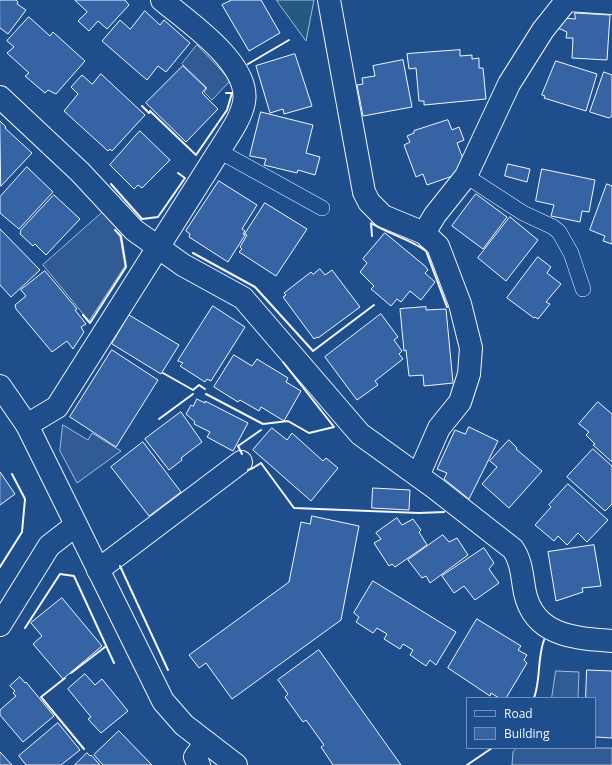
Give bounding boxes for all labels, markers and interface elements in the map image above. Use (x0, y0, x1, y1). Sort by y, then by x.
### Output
legend (466, 697, 596, 749)
text: Road (504, 705, 533, 722)
text: Building (504, 725, 549, 742)

